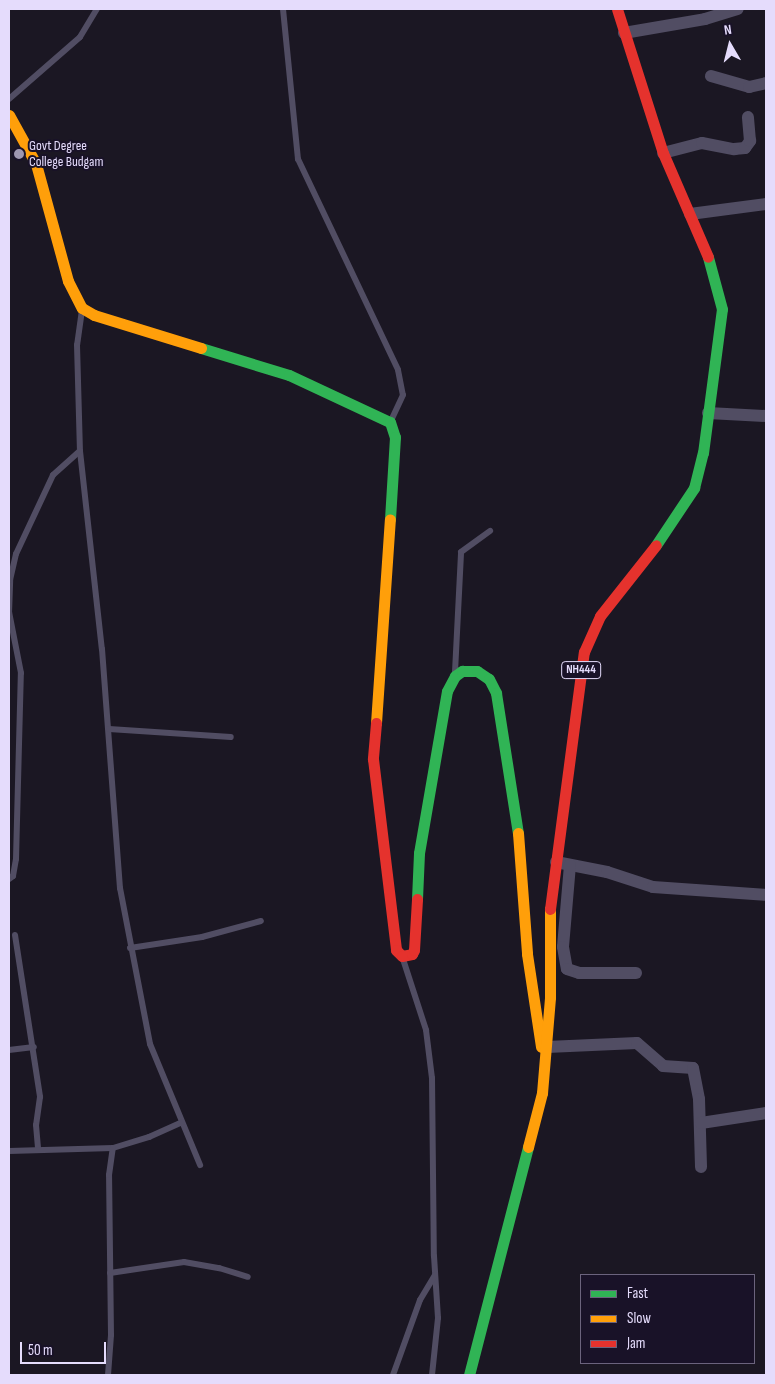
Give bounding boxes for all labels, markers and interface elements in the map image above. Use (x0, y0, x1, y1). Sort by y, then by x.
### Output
north arrow (705, 20, 755, 70)
text: N (723, 21, 733, 39)
place label: Govt Degree College Budgam (29, 138, 103, 170)
marker: Govt Degree College Budgam (13, 148, 25, 160)
road number: NH444 (561, 660, 601, 680)
legend (580, 1274, 755, 1364)
text: Fast (627, 1284, 648, 1303)
text: Slow (627, 1309, 651, 1328)
scale bar (22, 1332, 109, 1364)
text: Jam (627, 1334, 645, 1353)
text: 50 m (28, 1341, 53, 1360)

